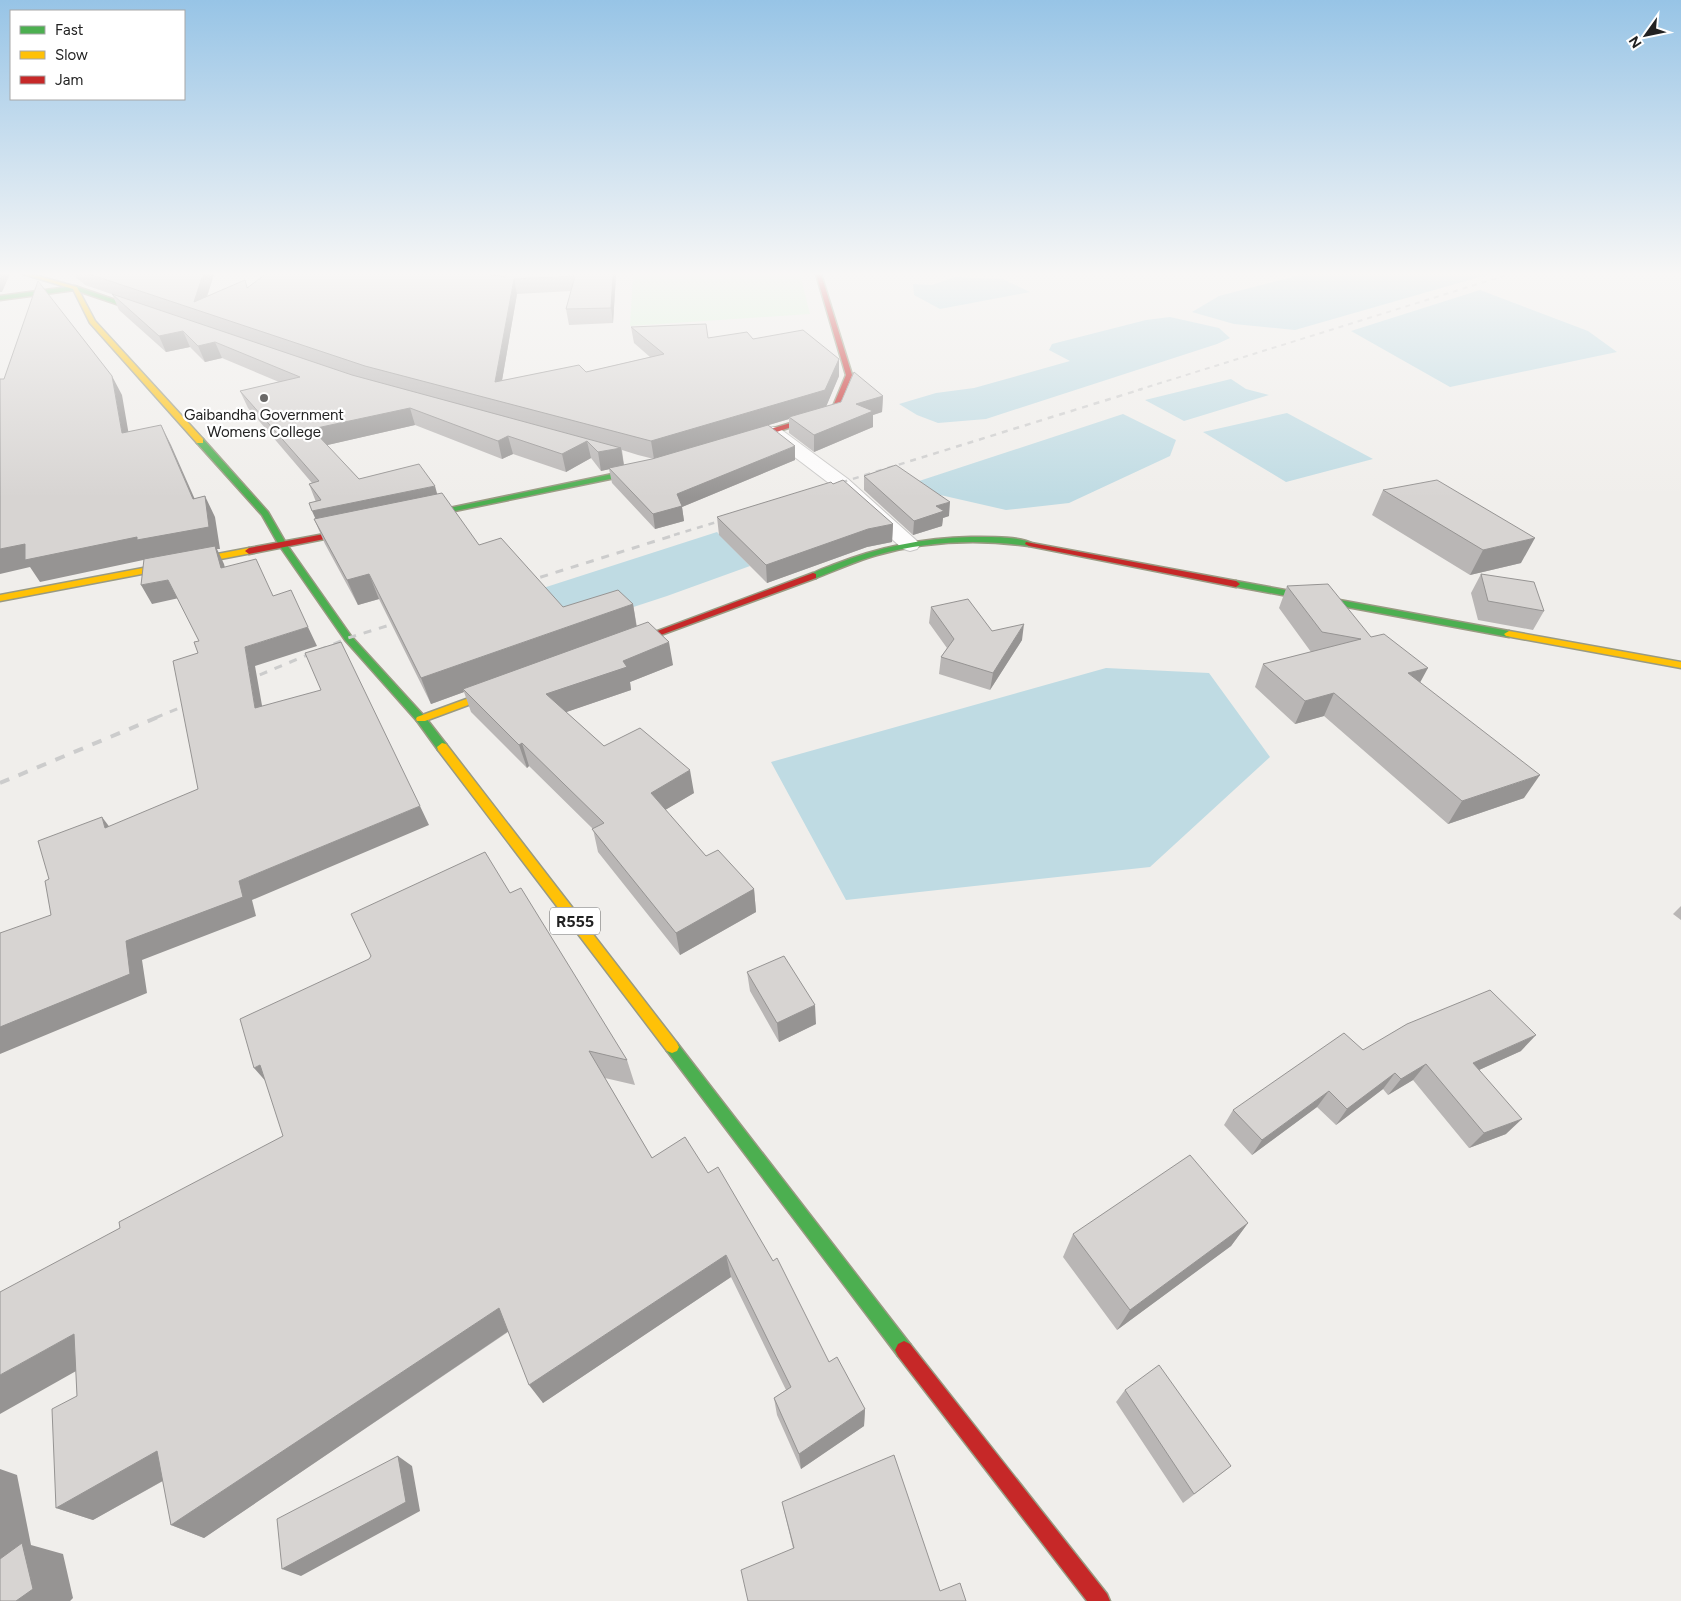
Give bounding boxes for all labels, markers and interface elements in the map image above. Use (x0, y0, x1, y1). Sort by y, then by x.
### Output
legend (10, 10, 185, 100)
north arrow (1621, 10, 1671, 60)
text: Fast (55, 21, 84, 39)
text: N (1625, 33, 1646, 51)
text: Slow (55, 46, 88, 64)
text: Jam (55, 71, 83, 89)
marker: Gaibandha Government Womens College (258, 392, 270, 404)
place label: Gaibandha Government Womens College (184, 406, 344, 441)
road number: R555 (550, 908, 600, 934)

